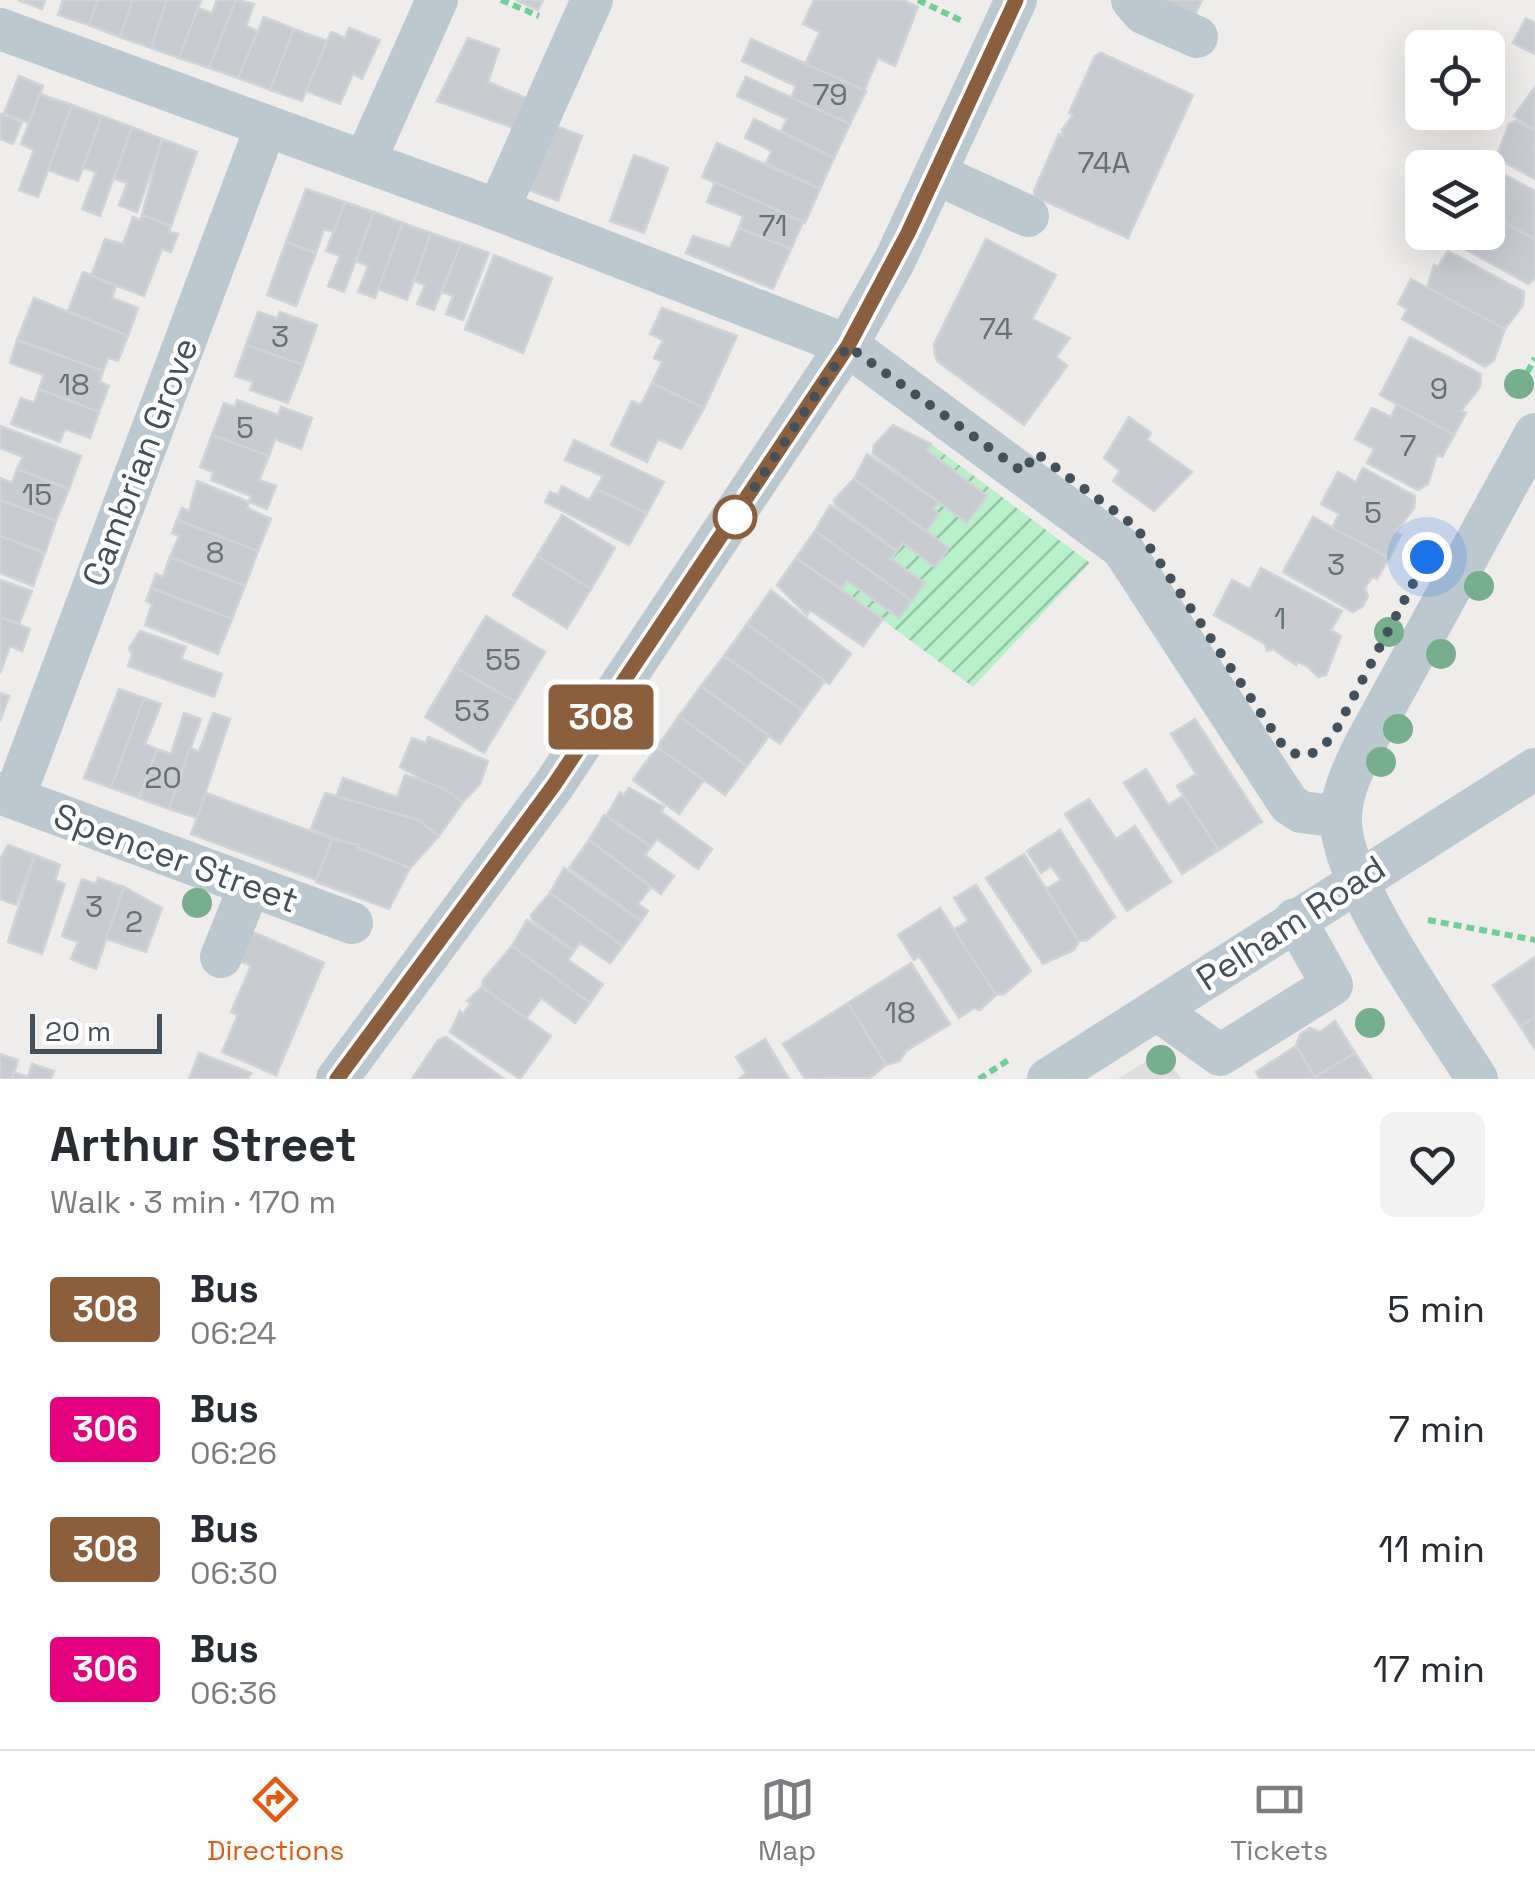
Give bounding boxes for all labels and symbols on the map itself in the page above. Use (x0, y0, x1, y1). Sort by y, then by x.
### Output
house number: 79 (812, 75, 848, 114)
house number: 74A (1078, 143, 1131, 182)
house number: 71 (758, 206, 788, 245)
house number: 74 (979, 309, 1013, 348)
house number: 3 (271, 317, 289, 356)
street label: Cambrian Grove (72, 331, 208, 593)
house number: 18 (58, 365, 90, 404)
house number: 9 (1430, 369, 1448, 408)
house number: 5 (236, 408, 254, 447)
house number: 7 (1400, 426, 1416, 465)
house number: 15 (22, 475, 52, 514)
house number: 5 (1364, 493, 1382, 532)
unlabelled marker (714, 496, 756, 538)
your location (1402, 532, 1452, 582)
house number: 8 (206, 533, 224, 572)
house number: 3 (1327, 545, 1345, 584)
house number: 1 (1274, 599, 1286, 638)
house number: 55 (485, 640, 521, 679)
line badge: 308 (544, 684, 658, 750)
house number: 53 (454, 691, 490, 730)
house number: 20 (144, 758, 182, 797)
street label: Spencer Street (48, 793, 304, 923)
street label: Pelham Road (1188, 846, 1394, 1000)
house number: 3 (85, 887, 103, 926)
house number: 2 (125, 902, 143, 941)
house number: 18 (884, 993, 916, 1032)
scale bar (30, 1009, 162, 1054)

